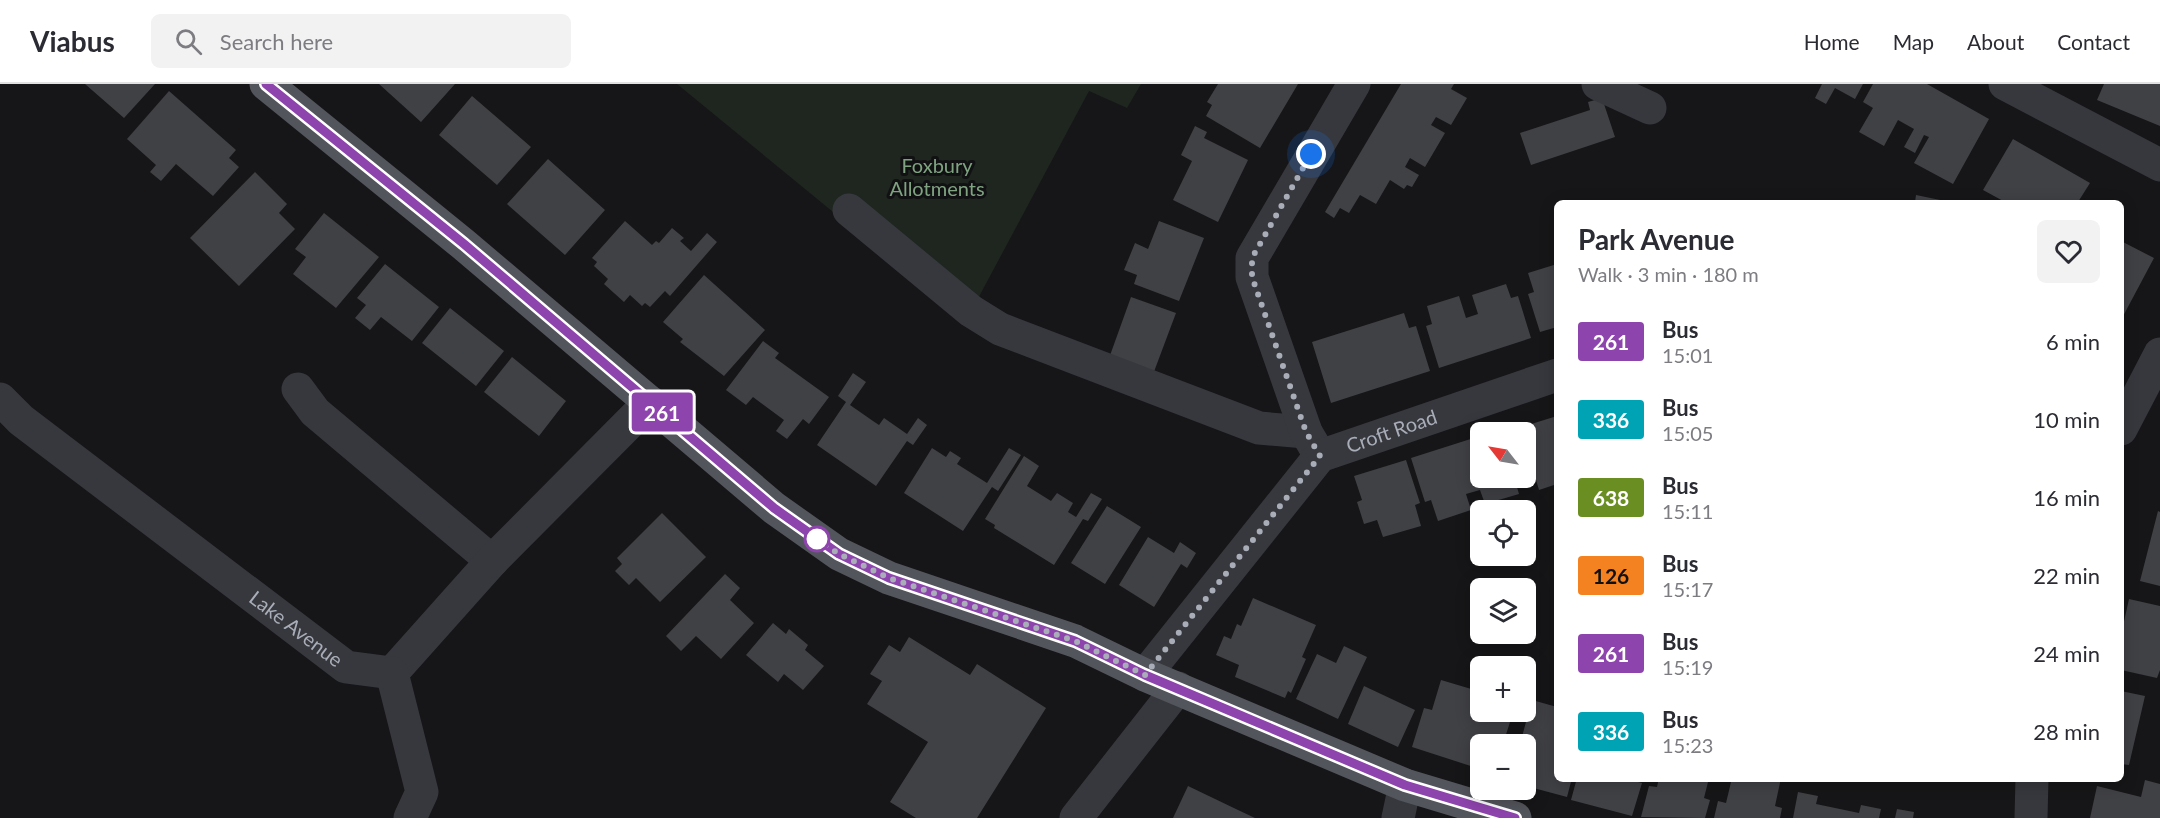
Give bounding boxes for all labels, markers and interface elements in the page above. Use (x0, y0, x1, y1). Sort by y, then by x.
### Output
search box (151, 14, 571, 68)
text: Viabus (30, 24, 115, 58)
icon: search (172, 25, 205, 58)
text: Search here (220, 28, 333, 55)
text: Home (1804, 29, 1860, 54)
text: Map (1893, 29, 1934, 54)
text: About (1967, 29, 2024, 54)
text: Contact (2057, 29, 2130, 54)
your location (1296, 139, 1326, 169)
park label: Foxbury Allotments (889, 153, 985, 200)
button: heart (2037, 220, 2100, 283)
text: Park Avenue (1578, 222, 1734, 256)
text: Walk · 3 min · 180 m (1578, 262, 1759, 286)
text: Bus (1662, 316, 1698, 343)
text: 6 min (2046, 328, 2100, 355)
text: 261 (1593, 329, 1629, 354)
text: 15:01 (1662, 343, 1713, 367)
line badge: 261 (628, 392, 696, 432)
text: Bus (1662, 394, 1698, 421)
text: 261 (644, 400, 680, 425)
street label: Croft Road (1343, 404, 1440, 457)
text: 10 min (2033, 406, 2100, 433)
text: 336 (1593, 407, 1629, 432)
text: 15:05 (1662, 421, 1713, 445)
north arrow (1470, 422, 1536, 488)
map controls (1470, 422, 1536, 800)
text: Bus (1662, 472, 1698, 499)
text: 16 min (2033, 484, 2100, 511)
text: 638 (1593, 485, 1629, 510)
text: 15:11 (1662, 499, 1713, 523)
button: locate (1470, 500, 1536, 566)
unlabelled marker (804, 526, 830, 552)
text: Bus (1662, 550, 1698, 577)
text: 22 min (2033, 562, 2100, 589)
text: 126 (1593, 563, 1629, 588)
text: 15:17 (1662, 577, 1713, 601)
button: layers (1470, 578, 1536, 644)
street label: Lake Avenue (245, 585, 348, 671)
text: Bus (1662, 628, 1698, 655)
text: 24 min (2033, 640, 2100, 667)
text: 261 (1593, 641, 1629, 666)
text: 15:19 (1662, 655, 1713, 679)
button: + (1470, 656, 1536, 722)
text: Bus (1662, 706, 1698, 733)
text: 28 min (2033, 718, 2100, 745)
text: 336 (1593, 719, 1629, 744)
text: 15:23 (1662, 733, 1713, 757)
button: − (1470, 734, 1536, 800)

